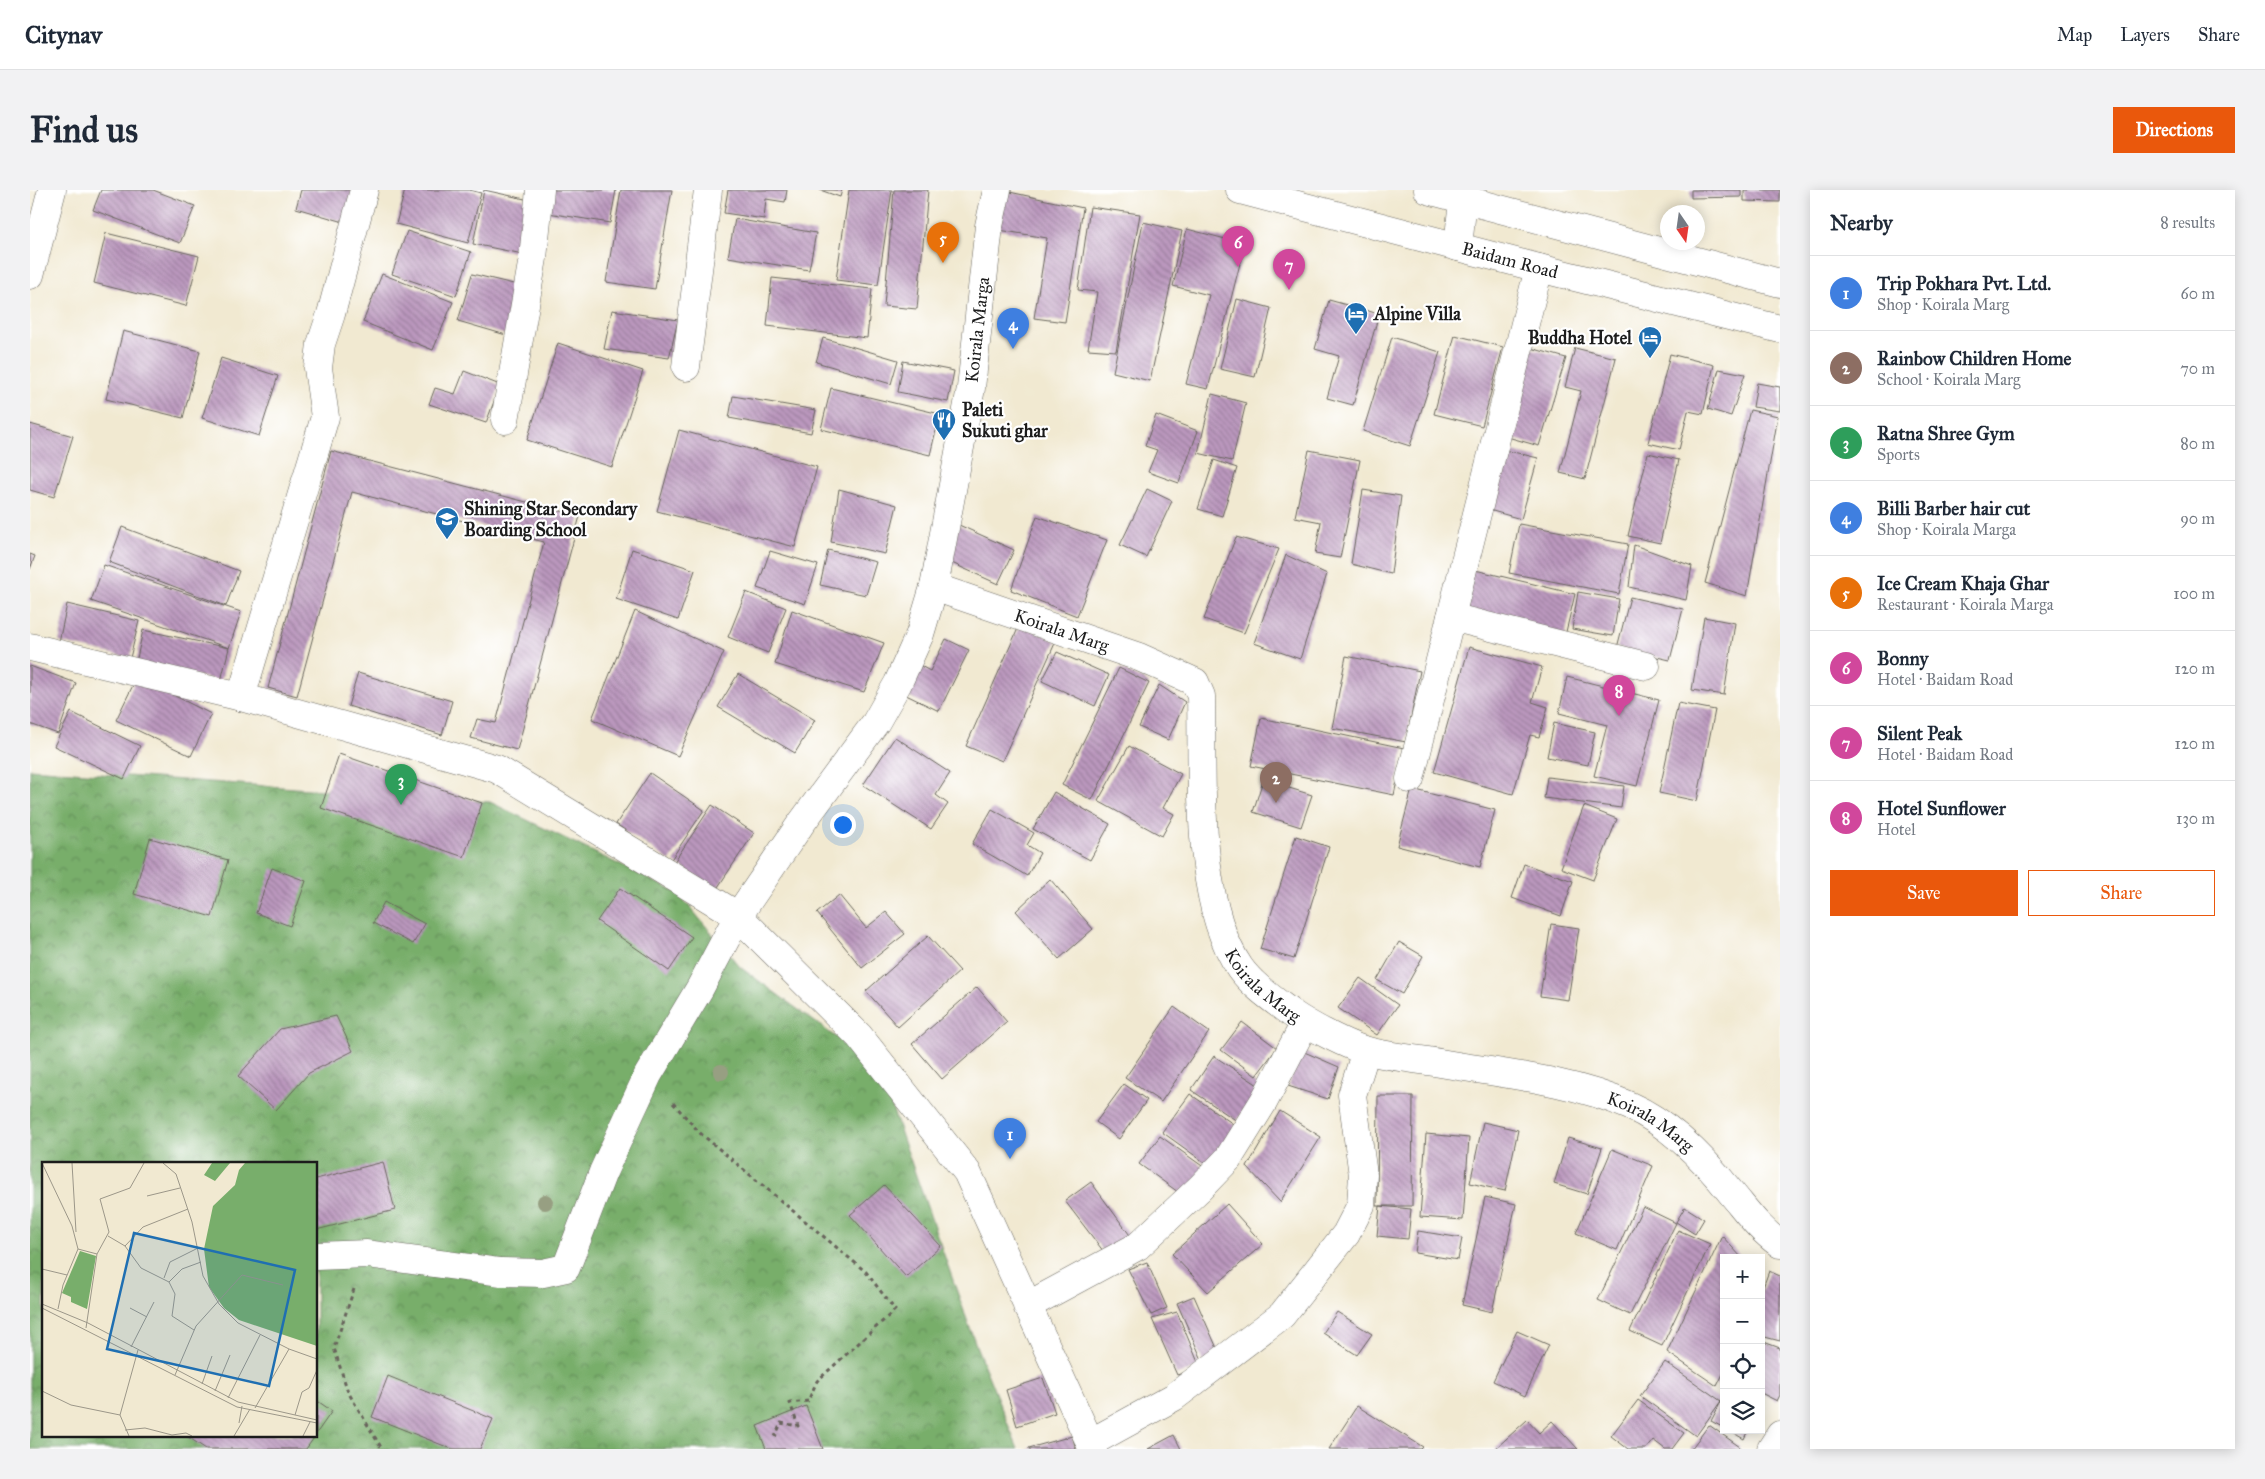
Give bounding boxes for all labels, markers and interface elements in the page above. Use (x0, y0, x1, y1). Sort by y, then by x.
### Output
text: Citynav (25, 20, 102, 50)
text: Map (2057, 24, 2092, 46)
text: Layers (2120, 24, 2170, 46)
text: Share (2198, 24, 2240, 46)
button: Directions (2113, 107, 2235, 153)
text: Find us (30, 109, 138, 152)
north arrow (1660, 205, 1705, 250)
text: Nearby (1830, 210, 1893, 236)
text: 8 results (2160, 213, 2215, 232)
pin: 5 (927, 222, 959, 263)
pin: 6 (1222, 226, 1254, 267)
street label: Baidam Road (1460, 237, 1560, 283)
pin: 7 (1273, 249, 1305, 290)
text: Trip Pokhara Pvt. Ltd. (1877, 272, 2051, 295)
street label: Koirala Marga (961, 275, 994, 384)
text: 1 (1843, 284, 1849, 303)
text: 60 m (2181, 284, 2215, 303)
text: Shop · Koirala Marg (1877, 295, 2009, 314)
hotel icon: Alpine Villa (1343, 301, 1369, 335)
place label: Alpine Villa (1373, 303, 1461, 326)
pin: 4 (997, 308, 1029, 349)
hotel icon: Buddha Hotel (1637, 325, 1663, 359)
place label: Buddha Hotel (1528, 327, 1633, 349)
text: Rainbow Children Home (1877, 347, 2072, 370)
text: 2 (1842, 359, 1850, 378)
text: 70 m (2180, 359, 2215, 378)
text: School · Koirala Marg (1877, 370, 2021, 389)
place label: Paleti Sukuti ghar (962, 399, 1049, 443)
restaurant icon: Paleti Sukuti ghar (931, 407, 957, 441)
text: Ratna Shree Gym (1877, 422, 2015, 445)
text: 3 (1843, 434, 1849, 453)
text: 80 m (2180, 434, 2215, 453)
text: Sports (1877, 445, 1920, 464)
text: Billi Barber hair cut (1877, 497, 2030, 520)
place label: Shining Star Secondary Boarding School (464, 498, 639, 542)
school or university icon: Shining Star Secondary Boarding School (434, 506, 460, 540)
text: 4 (1842, 509, 1850, 528)
text: 90 m (2180, 509, 2215, 528)
text: Shop · Koirala Marga (1877, 520, 2016, 539)
text: Ice Cream Khaja Ghar (1877, 572, 2049, 595)
text: 5 (1842, 584, 1850, 603)
text: 100 m (2173, 584, 2215, 603)
text: Restaurant · Koirala Marga (1877, 595, 2053, 614)
street label: Koirala Marg (1011, 604, 1113, 658)
text: Bonny (1877, 647, 1928, 670)
text: 6 (1842, 659, 1850, 678)
text: 120 m (2175, 659, 2215, 678)
text: Hotel · Baidam Road (1877, 670, 2013, 689)
pin: 8 (1603, 675, 1635, 716)
text: Silent Peak (1877, 722, 1962, 745)
text: 7 (1842, 734, 1850, 753)
text: 120 m (2175, 734, 2215, 753)
text: Hotel · Baidam Road (1877, 745, 2013, 764)
pin: 2 (1260, 762, 1292, 803)
pin: 3 (385, 764, 417, 805)
text: Hotel Sunflower (1877, 797, 2006, 820)
text: 8 (1842, 809, 1850, 828)
text: 130 m (2176, 809, 2215, 828)
your location (830, 812, 856, 838)
text: Hotel (1877, 820, 1915, 839)
button: Save (1830, 870, 2018, 916)
button: Share (2028, 870, 2215, 916)
street label: Koirala Marg (1220, 945, 1305, 1029)
street label: Koirala Marg (1604, 1087, 1699, 1158)
pin: 1 (994, 1118, 1026, 1159)
inset map (42, 1162, 318, 1436)
map controls (1720, 1254, 1765, 1434)
button: + (1720, 1254, 1765, 1299)
button: − (1720, 1299, 1765, 1344)
button: locate (1720, 1344, 1765, 1389)
button: layers (1720, 1389, 1765, 1434)

